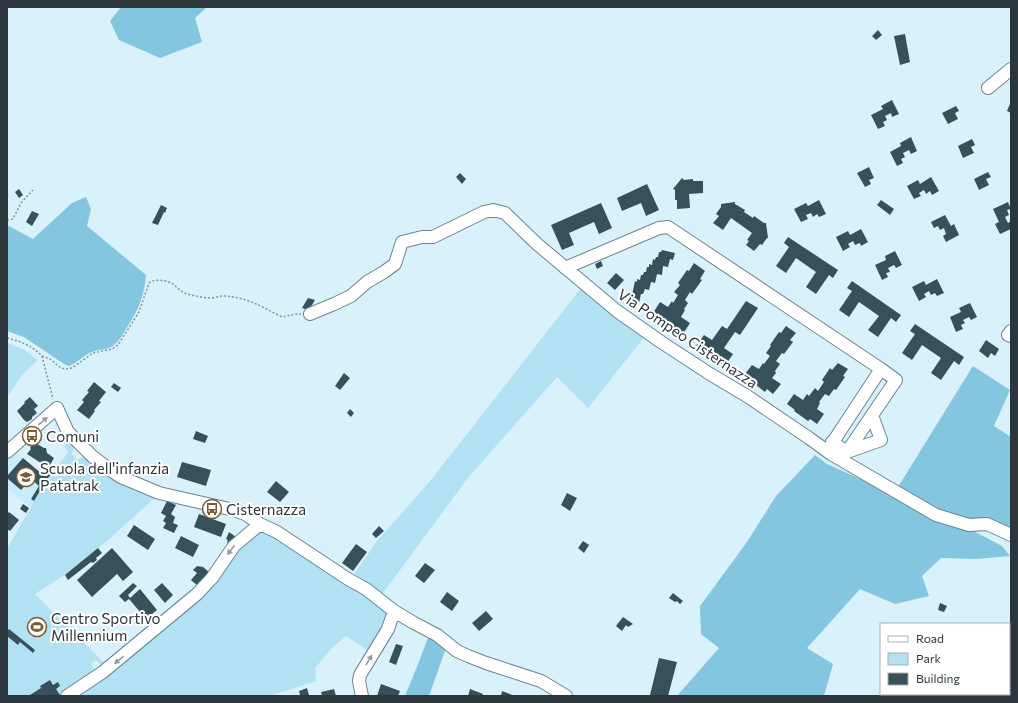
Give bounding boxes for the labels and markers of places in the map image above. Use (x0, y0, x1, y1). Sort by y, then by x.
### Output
bus stop icon: Comuni (21, 425, 43, 447)
place label: Comuni (46, 427, 99, 445)
place label: Scuola dell'infanzia Patatrak (40, 459, 169, 494)
school or university icon: Scuola dell'infanzia Patatrak (15, 466, 37, 488)
bus stop icon: Cisternazza (201, 498, 223, 520)
place label: Cisternazza (226, 500, 306, 518)
place label: Centro Sportivo Millennium (51, 609, 161, 644)
sports icon: Centro Sportivo Millennium (26, 616, 48, 638)

